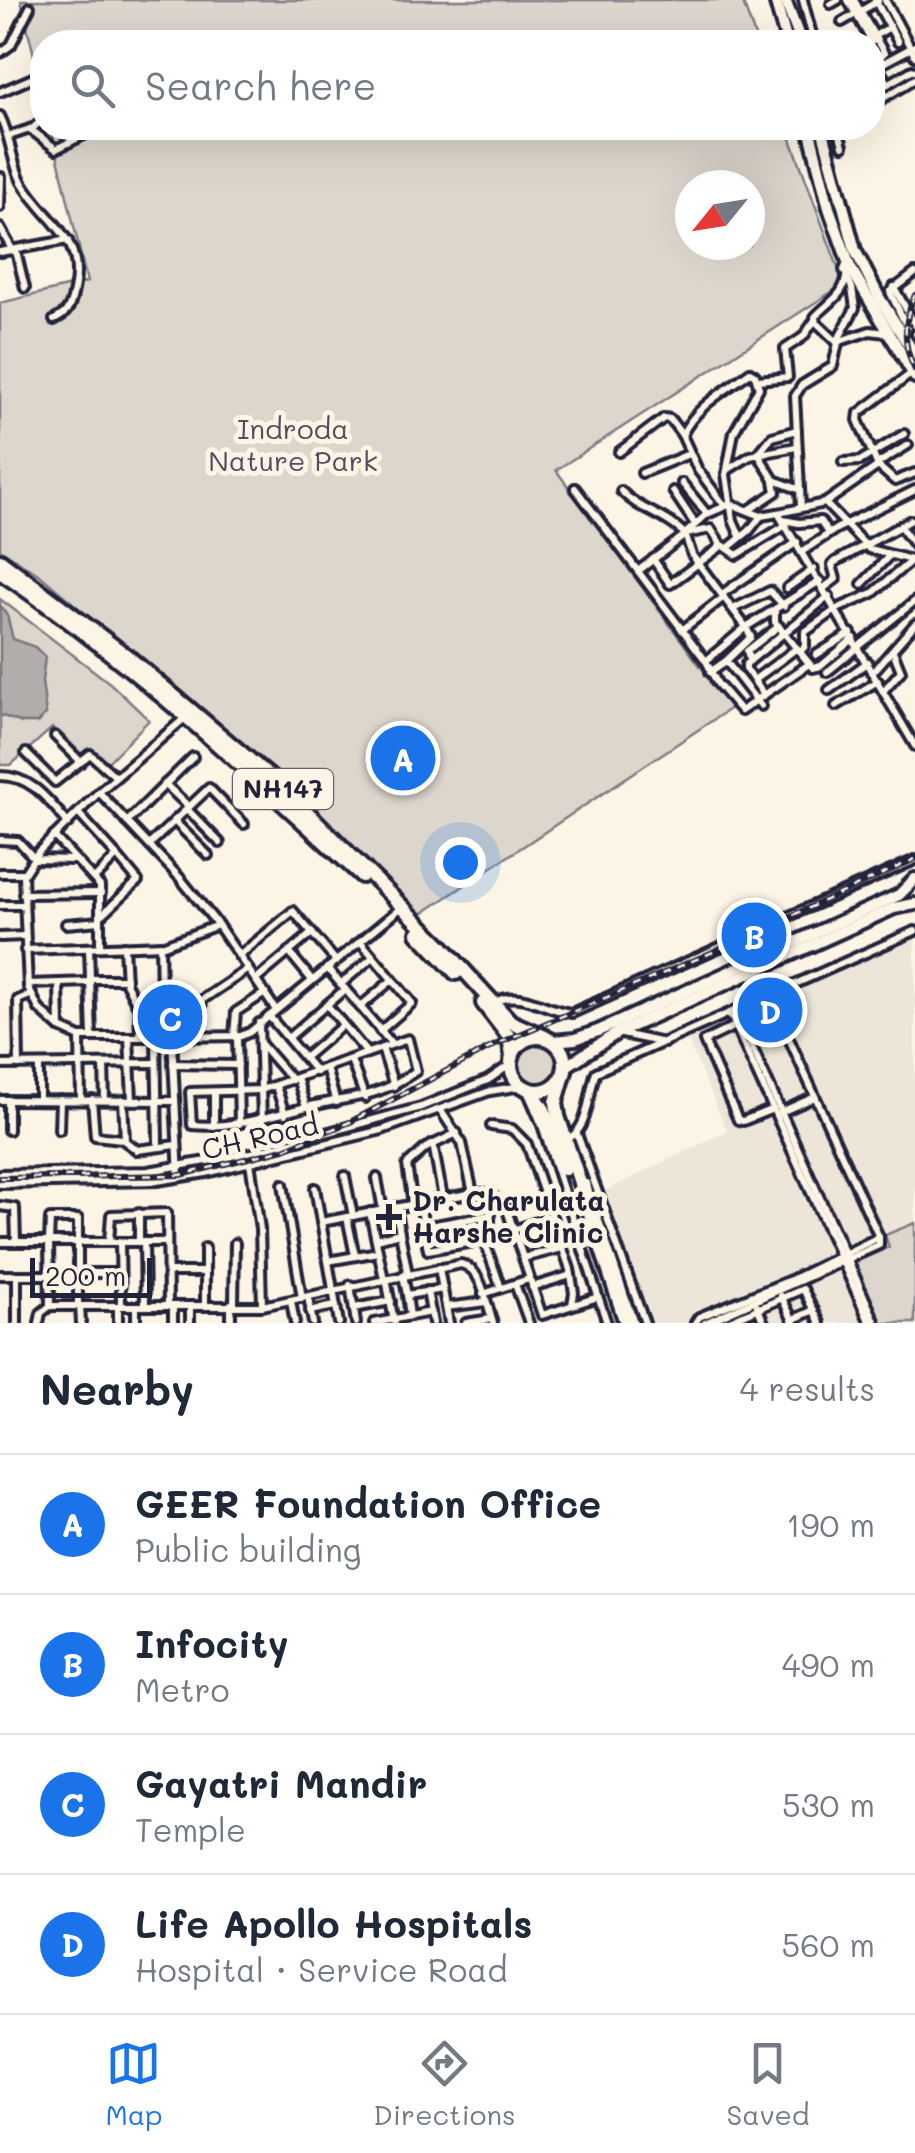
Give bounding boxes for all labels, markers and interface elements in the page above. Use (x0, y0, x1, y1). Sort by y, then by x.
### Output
search box (30, 30, 885, 140)
icon: search (65, 58, 120, 113)
text: Search here (145, 60, 376, 110)
north arrow (675, 170, 765, 260)
park label: Indroda Nature Park (208, 410, 378, 478)
pin: A (370, 720, 436, 796)
road number: NH147 (233, 769, 333, 809)
your location (435, 837, 486, 888)
pin: B (722, 898, 786, 972)
pin: D (738, 972, 802, 1048)
pin: C (138, 980, 202, 1054)
street label: CH Road (198, 1105, 322, 1167)
place label: Dr. Charulata Harshe Clinic (412, 1182, 605, 1250)
marker: Dr. Charulata Harshe Clinic (376, 1204, 402, 1230)
scale bar (30, 1253, 152, 1298)
text: 200 m (45, 1257, 126, 1293)
text: Nearby (40, 1361, 194, 1416)
text: 4 results (739, 1367, 875, 1409)
text: GEER Foundation Office (135, 1478, 601, 1528)
text: A (61, 1503, 84, 1545)
text: 190 m (786, 1503, 875, 1545)
text: Public building (135, 1528, 361, 1570)
text: Infocity (135, 1618, 289, 1668)
text: B (62, 1643, 83, 1685)
text: 490 m (782, 1643, 875, 1685)
text: Metro (135, 1668, 229, 1710)
text: Gayatri Mandir (135, 1758, 427, 1808)
text: C (61, 1783, 84, 1825)
text: 530 m (782, 1783, 875, 1825)
text: Temple (135, 1808, 246, 1850)
text: Life Apollo Hospitals (135, 1898, 532, 1948)
text: D (61, 1923, 84, 1965)
text: 560 m (782, 1923, 875, 1965)
text: Hospital · Service Road (135, 1948, 508, 1990)
tab: Map (105, 2036, 162, 2132)
tab: Directions (373, 2036, 516, 2132)
tab: Saved (726, 2036, 810, 2132)

